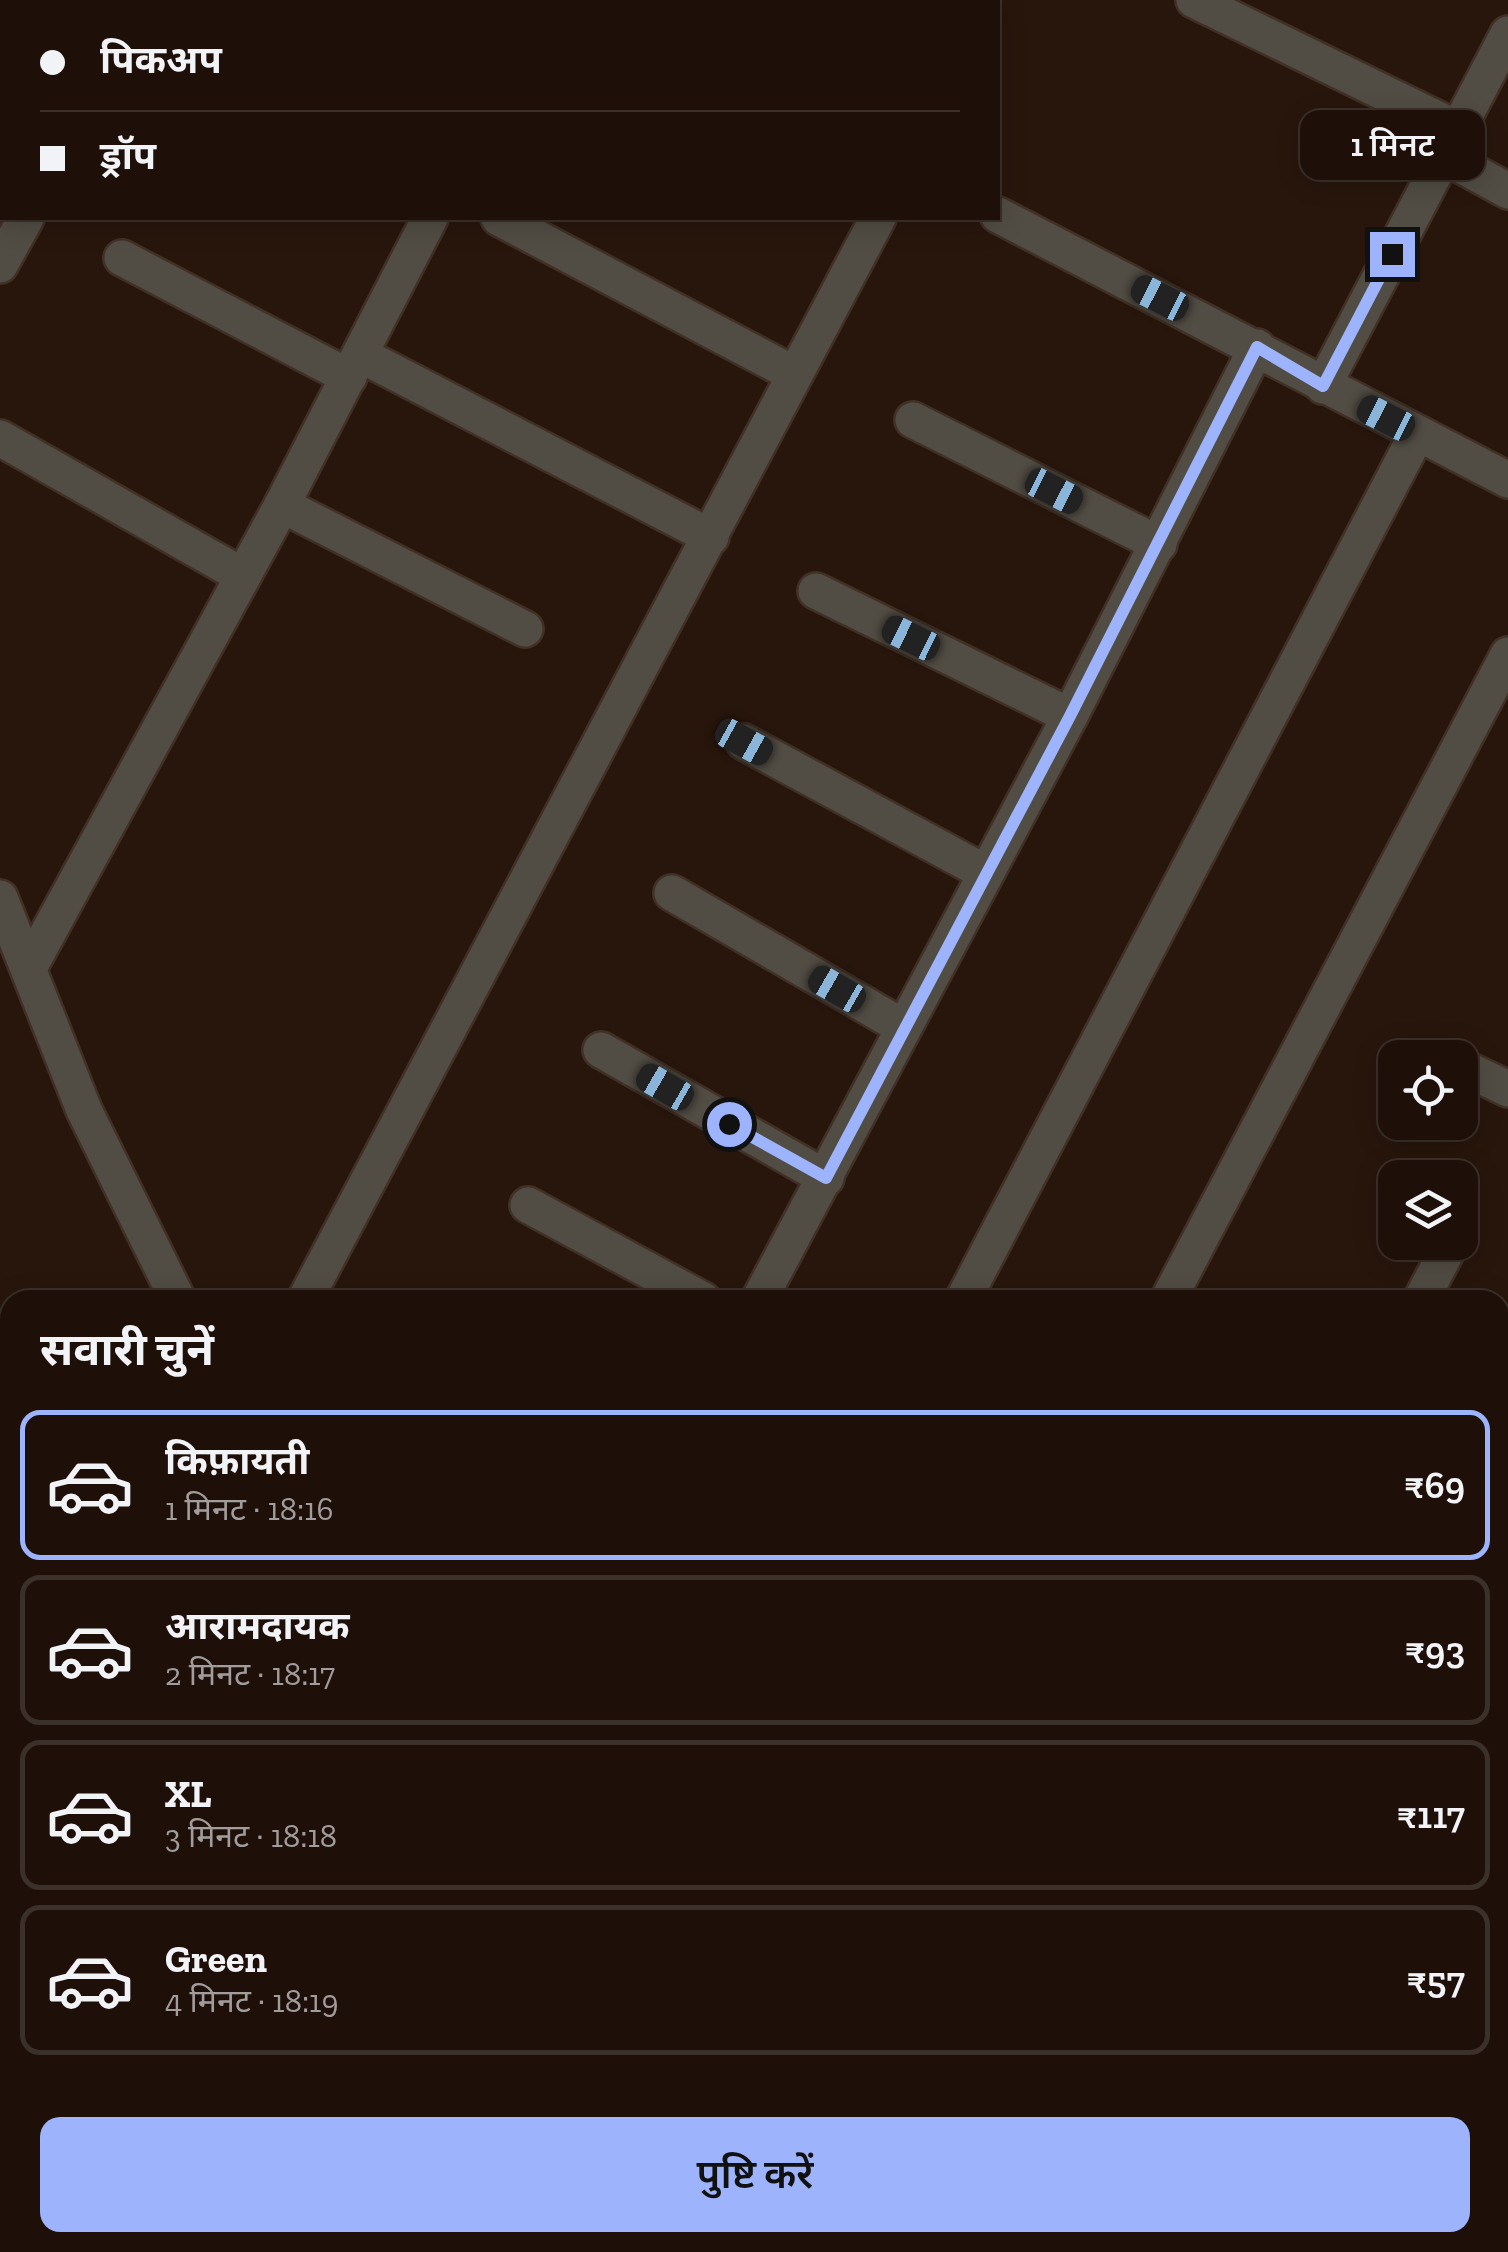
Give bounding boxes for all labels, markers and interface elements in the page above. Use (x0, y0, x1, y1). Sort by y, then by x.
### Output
text: पिकअप (100, 37, 222, 83)
callout: 1 मिनट (1300, 109, 1484, 179)
text: 1 मिनट (1350, 126, 1435, 164)
text: ड्रॉप (100, 133, 156, 179)
route end (1370, 232, 1415, 277)
car (1126, 271, 1194, 325)
car (1352, 391, 1420, 445)
car (1020, 464, 1088, 518)
car (877, 611, 945, 665)
car (710, 714, 778, 770)
car (804, 961, 870, 1017)
map controls (1378, 1040, 1478, 1260)
button: locate (1378, 1040, 1478, 1140)
car (632, 1059, 698, 1115)
route start (707, 1102, 752, 1147)
button: layers (1378, 1160, 1478, 1260)
text: सवारी चुनें (40, 1323, 214, 1377)
text: किफ़ायती (165, 1438, 309, 1484)
icon: car (45, 1440, 135, 1530)
text: ₹69 (1404, 1462, 1465, 1508)
text: 1 मिनट · 18:16 (165, 1490, 333, 1528)
text: आरामदायक (165, 1603, 349, 1649)
icon: car (45, 1605, 135, 1695)
text: ₹93 (1405, 1627, 1465, 1673)
text: 2 मिनट · 18:17 (165, 1655, 335, 1693)
icon: car (45, 1770, 135, 1860)
text: XL (165, 1771, 212, 1817)
text: ₹117 (1397, 1792, 1465, 1838)
text: 3 मिनट · 18:18 (165, 1817, 337, 1855)
icon: car (45, 1935, 135, 2025)
text: Green (165, 1936, 267, 1982)
text: ₹57 (1406, 1957, 1465, 2003)
text: 4 मिनट · 18:19 (165, 1982, 338, 2020)
button: पुष्टि करें (40, 2117, 1470, 2232)

